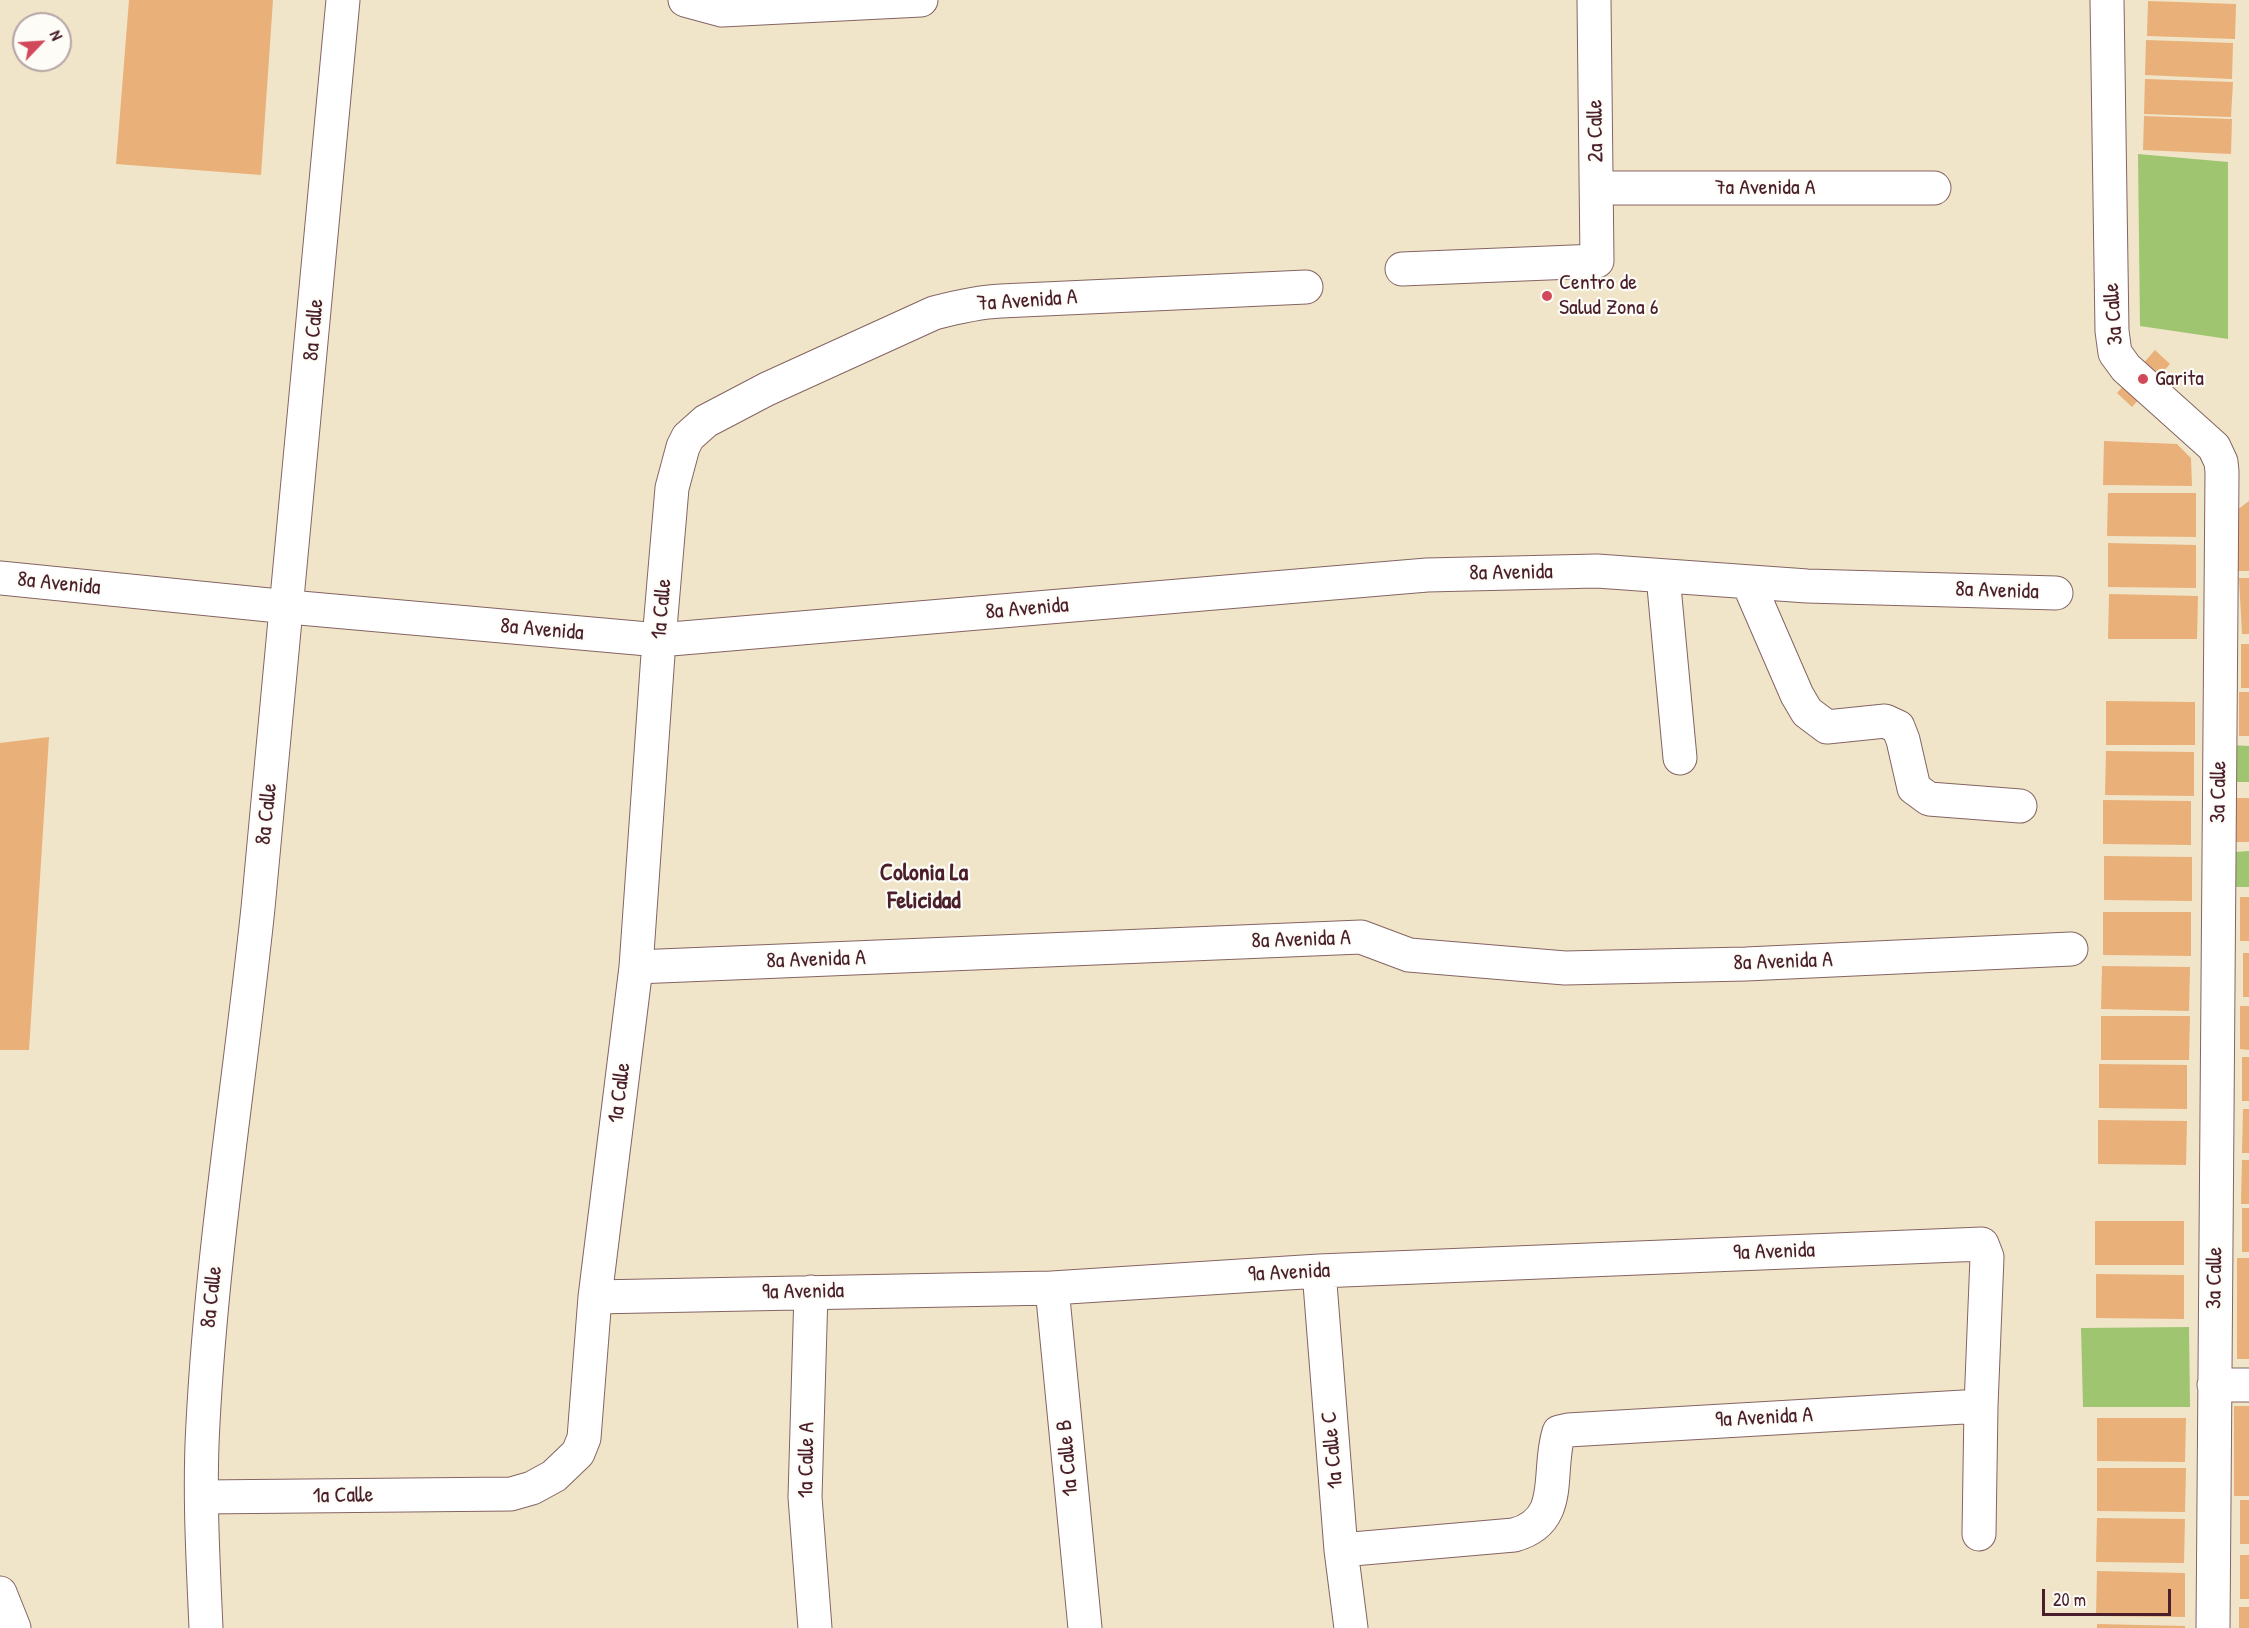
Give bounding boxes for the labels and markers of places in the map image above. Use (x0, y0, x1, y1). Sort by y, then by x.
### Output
place label: Centro de Salud Zona 6 (1559, 270, 1658, 322)
marker: Centro de Salud Zona 6 (1540, 289, 1554, 303)
place label: Garita (2155, 366, 2204, 392)
marker: Garita (2136, 372, 2150, 386)

